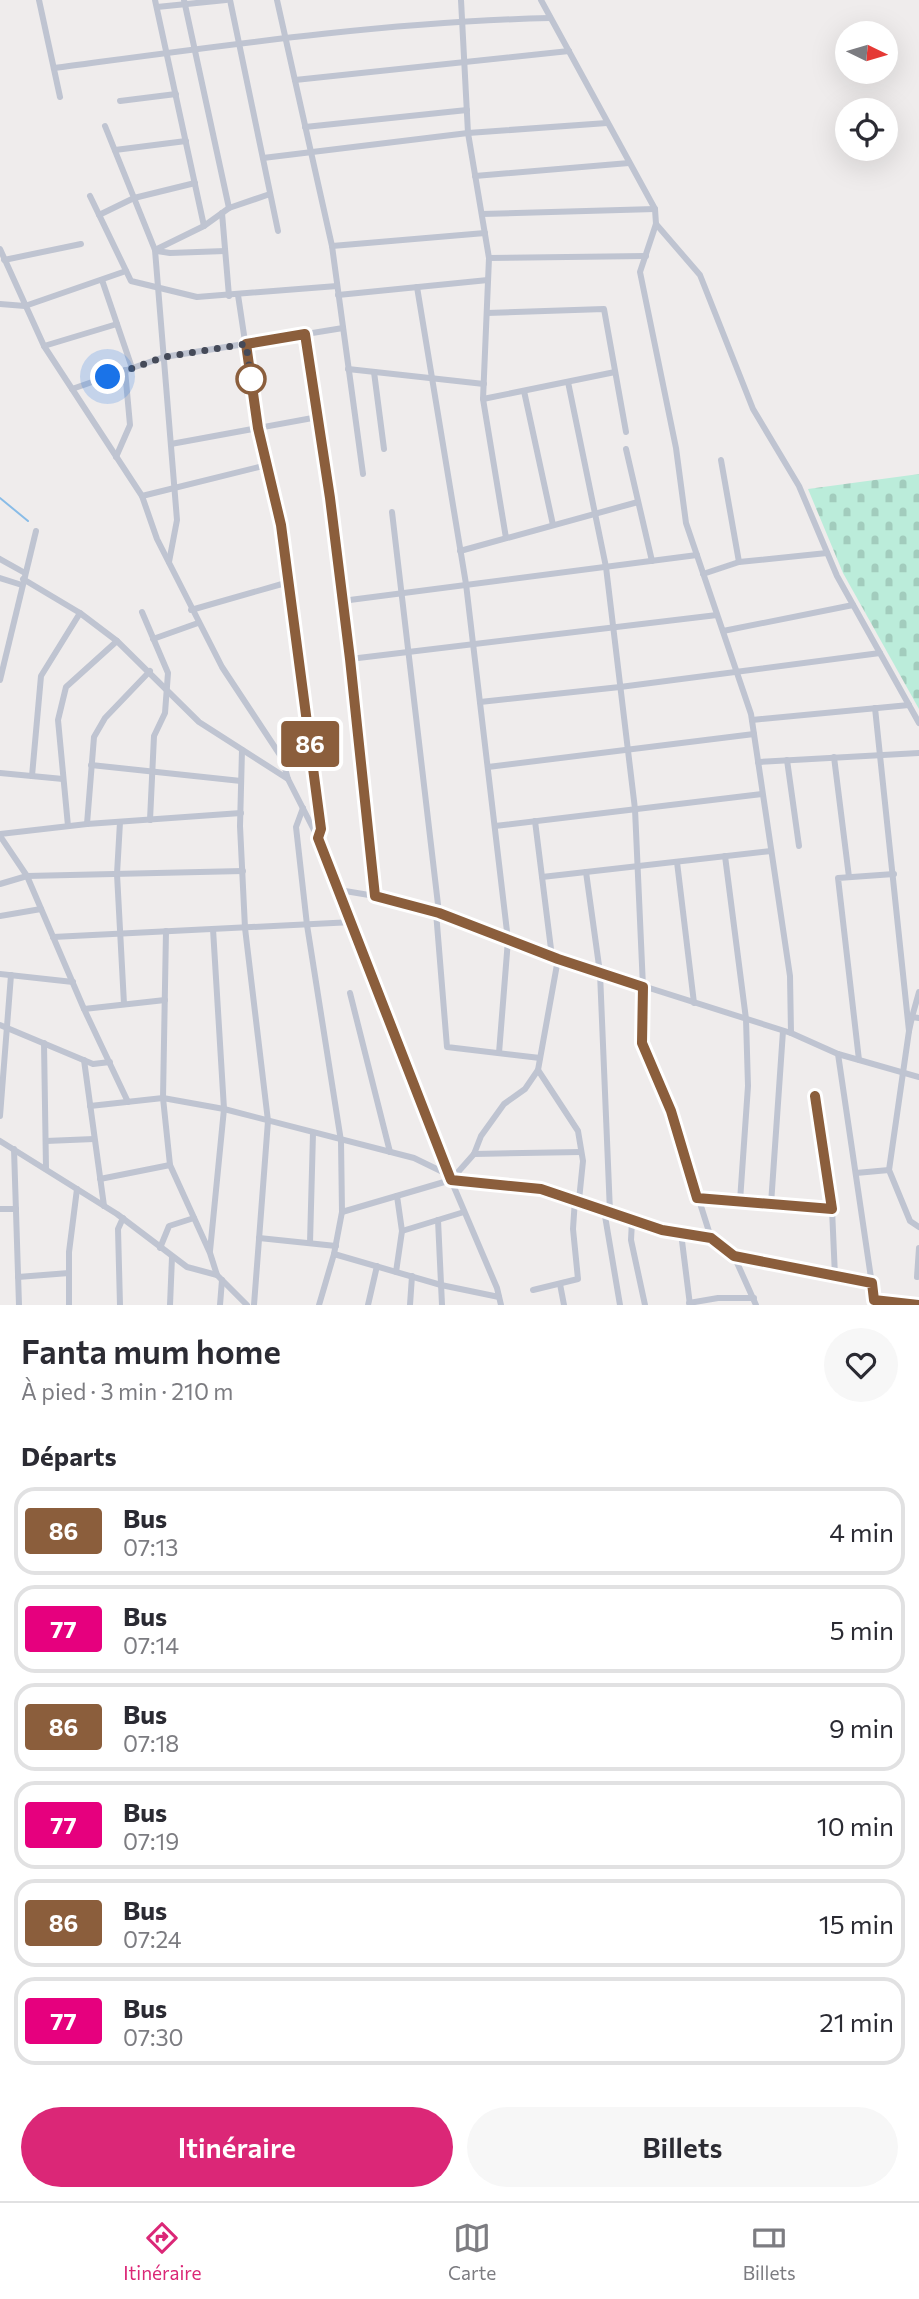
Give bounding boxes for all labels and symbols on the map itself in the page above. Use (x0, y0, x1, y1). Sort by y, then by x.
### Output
north arrow (835, 21, 898, 84)
your location (90, 359, 125, 394)
unlabelled marker (236, 364, 266, 394)
line badge: 86 (278, 721, 342, 767)

